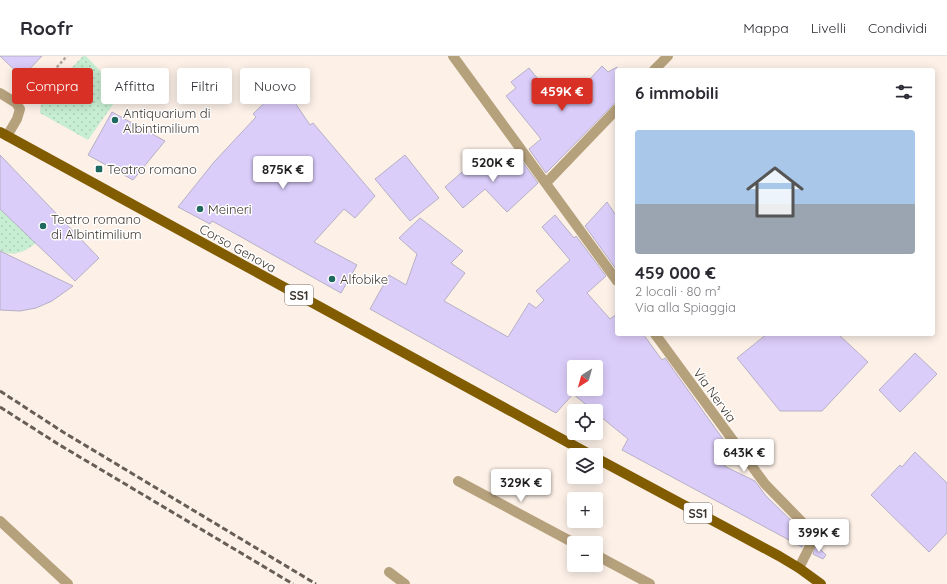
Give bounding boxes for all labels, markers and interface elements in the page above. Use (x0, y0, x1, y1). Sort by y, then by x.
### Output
text: Roofr (20, 16, 73, 40)
text: Mappa (743, 19, 789, 37)
text: Livelli (811, 19, 846, 37)
text: Condividi (868, 19, 927, 37)
chip: Compra (12, 68, 93, 104)
chip: Affitta (101, 68, 169, 104)
chip: Filtri (177, 68, 232, 104)
chip: Nuovo (240, 68, 310, 104)
pin: 459K € (529, 78, 595, 112)
icon: filters (893, 81, 915, 103)
text: 6 immobili (635, 82, 718, 103)
text: 459K € (541, 83, 583, 99)
place label: Antiquarium di Albintimilium (123, 105, 211, 136)
marker: Antiquarium di Albintimilium (110, 115, 120, 125)
pin: 520K € (460, 149, 526, 183)
text: 520K € (471, 154, 515, 170)
pin: 875K € (250, 156, 316, 190)
icon: home (739, 156, 811, 228)
place label: Teatro romano (107, 161, 197, 177)
text: 875K € (262, 161, 304, 177)
marker: Teatro romano (94, 164, 104, 174)
place label: Meineri (208, 201, 252, 217)
marker: Meineri (195, 204, 205, 214)
place label: Teatro romano di Albintimilium (51, 211, 142, 242)
street label: Corso Genova (197, 220, 279, 276)
marker: Teatro romano di Albintimilium (38, 221, 48, 231)
text: 459 000 € (635, 262, 716, 283)
place label: Alfobike (340, 271, 388, 287)
marker: Alfobike (327, 274, 337, 284)
text: 2 locali · 80 m² (635, 283, 721, 299)
road number: SS1 (285, 285, 313, 305)
text: Via alla Spiaggia (635, 299, 736, 315)
north arrow (567, 360, 603, 396)
map controls (567, 360, 603, 572)
street label: Via Nervia (690, 365, 740, 425)
button: locate (567, 404, 603, 440)
pin: 643K € (711, 439, 777, 473)
text: 643K € (723, 444, 765, 460)
button: layers (567, 448, 603, 484)
pin: 329K € (488, 469, 554, 503)
text: 329K € (500, 474, 542, 490)
button: + (567, 492, 603, 528)
road number: SS1 (684, 503, 712, 523)
pin: 399K € (786, 519, 852, 553)
text: 399K € (798, 524, 840, 540)
button: − (567, 536, 603, 572)

